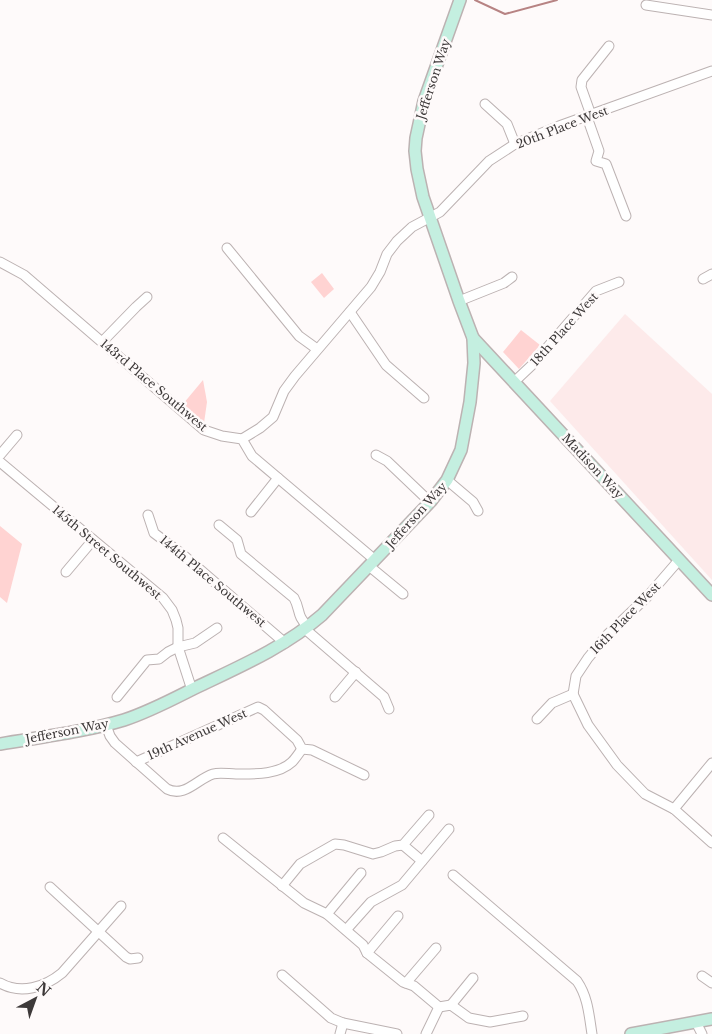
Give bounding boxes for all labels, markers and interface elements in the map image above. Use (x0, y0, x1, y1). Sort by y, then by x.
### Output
street label: Jefferson Way (412, 36, 453, 123)
street label: 20th Place West (514, 102, 611, 151)
street label: 18th Place West (527, 289, 601, 369)
street label: 143rd Place Southwest (97, 336, 211, 435)
street label: Madison Way (559, 430, 627, 502)
street label: Jefferson Way (381, 478, 450, 553)
street label: 145th Street Southwest (49, 502, 165, 602)
street label: 144th Place Southwest (157, 532, 270, 630)
street label: 16th Place West (587, 578, 664, 657)
street label: 19th Avenue West (145, 705, 250, 763)
street label: Jefferson Way (22, 716, 110, 747)
north arrow (10, 974, 60, 1024)
text: N (33, 978, 54, 1000)

